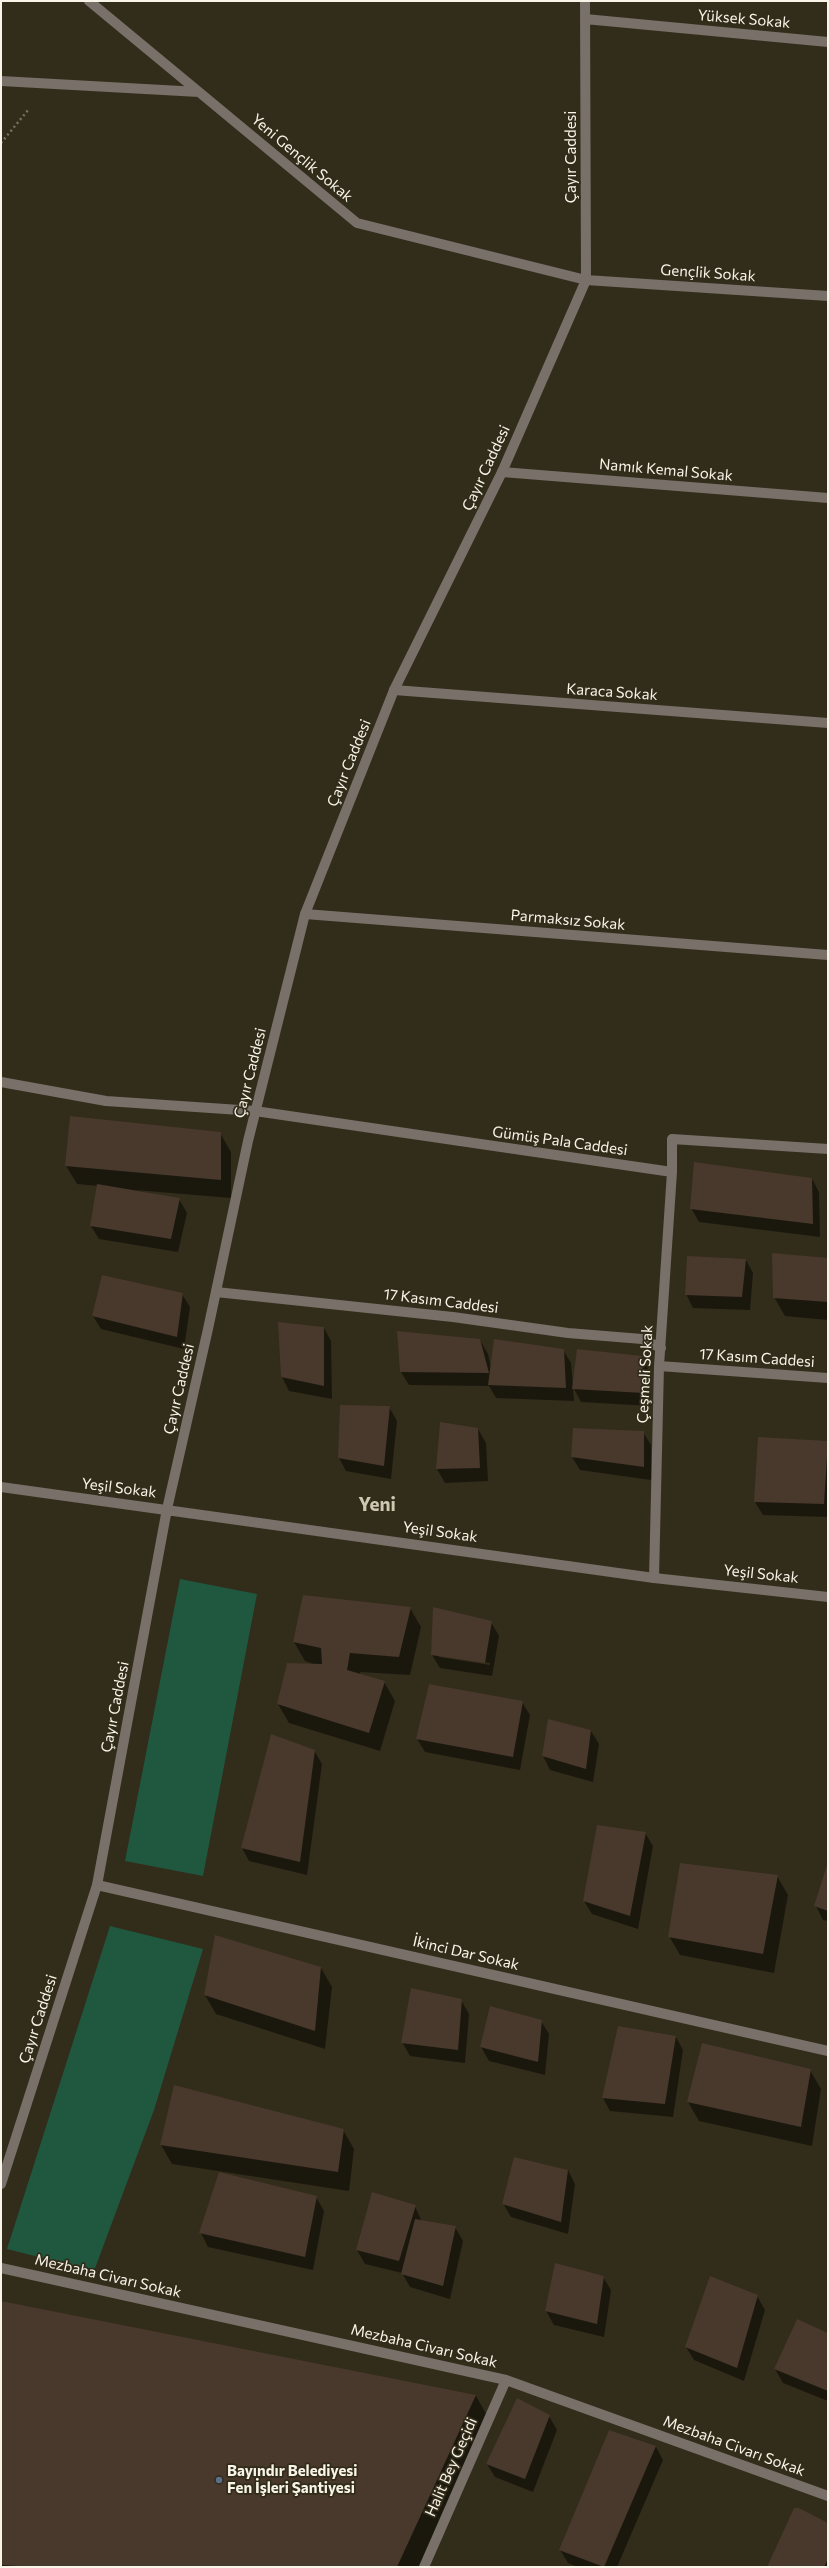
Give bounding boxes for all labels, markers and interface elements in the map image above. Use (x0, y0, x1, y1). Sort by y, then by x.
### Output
street label: Yüksek Sokak (697, 6, 791, 32)
street label: Yeni Gençlik Sokak (248, 110, 356, 206)
street label: Çayır Caddesi (562, 111, 580, 203)
street label: Gençlik Sokak (660, 261, 756, 285)
street label: Çayır Caddesi (458, 422, 514, 514)
street label: Namık Kemal Sokak (598, 455, 734, 485)
street label: Karaca Sokak (566, 680, 658, 704)
street label: Çayır Caddesi (323, 717, 375, 809)
street label: Parmaksız Sokak (510, 906, 626, 934)
street label: Çayır Caddesi (230, 1026, 270, 1120)
street label: Gümüş Pala Caddesi (491, 1123, 629, 1159)
street label: 17 Kasım Caddesi (382, 1285, 500, 1317)
street label: Çeşmeli Sokak (633, 1324, 657, 1424)
street label: Çayır Caddesi (160, 1342, 198, 1436)
street label: 17 Kasım Caddesi (699, 1345, 815, 1371)
street label: Yeşil Sokak (80, 1474, 158, 1502)
district label: Yeni (358, 1494, 396, 1516)
street label: Yeşil Sokak (401, 1518, 479, 1546)
street label: Yeşil Sokak (723, 1561, 799, 1587)
street label: Çayır Caddesi (97, 1660, 133, 1754)
street label: İkinci Dar Sokak (411, 1932, 521, 1974)
street label: Çayır Caddesi (15, 1972, 61, 2066)
street label: Mezbaha Civarı Sokak (33, 2250, 183, 2302)
street label: Mezbaha Civarı Sokak (349, 2320, 499, 2372)
street label: Mezbaha Civarı Sokak (661, 2412, 807, 2480)
street label: Halit Bey Geçidi (421, 2415, 481, 2519)
place label: Bayındır Belediyesi Fen İşleri Şantiyesi (227, 2462, 357, 2497)
marker: Bayındır Belediyesi Fen İşleri Şantiyesi (214, 2475, 224, 2485)

